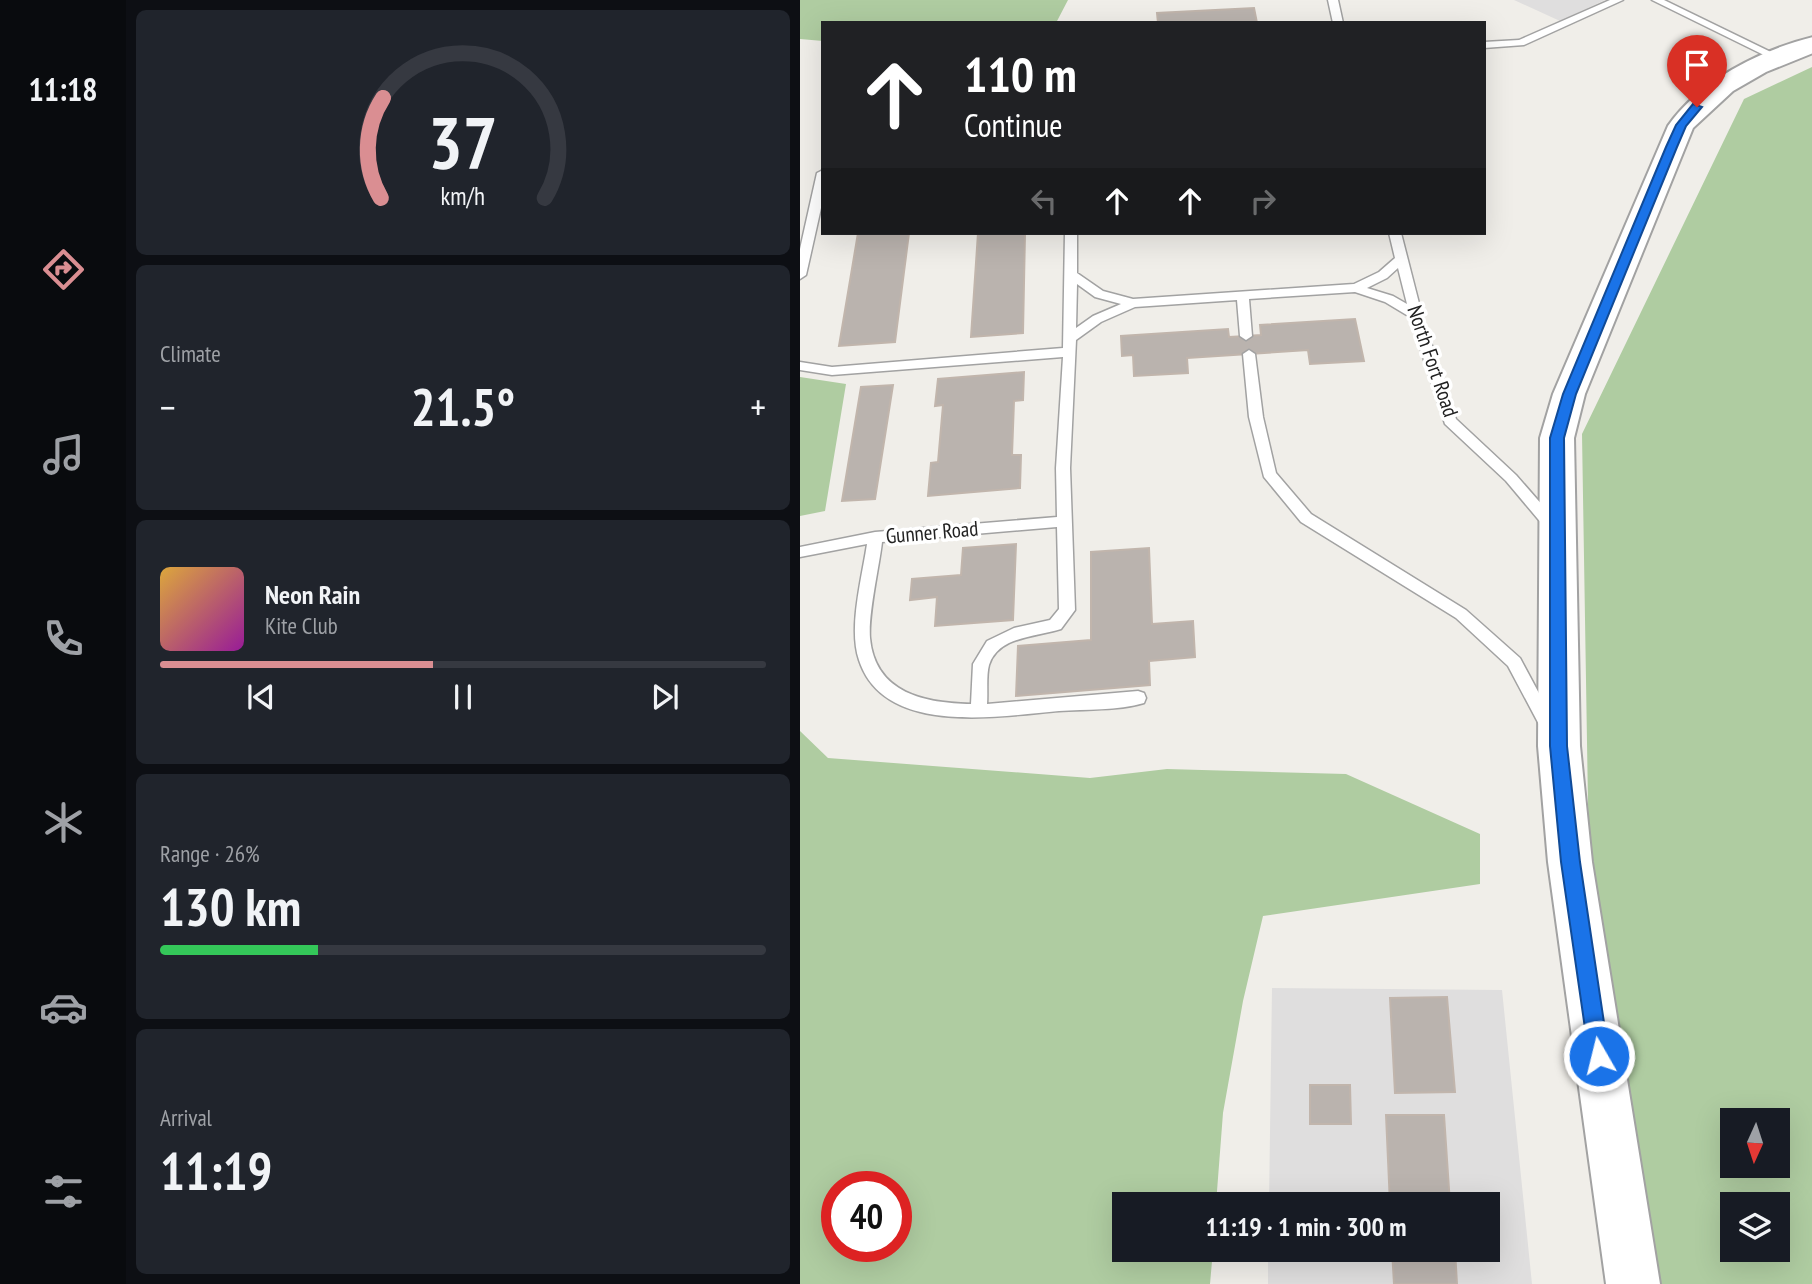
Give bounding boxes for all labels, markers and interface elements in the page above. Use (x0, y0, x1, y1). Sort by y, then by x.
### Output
pin (1667, 35, 1727, 107)
text: 110 m (964, 42, 1077, 106)
icon: arrive (1678, 46, 1716, 84)
icon: ahead (849, 49, 940, 140)
text: 11:18 (28, 68, 98, 110)
text: 37 (428, 95, 498, 189)
text: Continue (964, 104, 1063, 146)
text: km/h (441, 180, 485, 212)
icon: left (1025, 182, 1063, 220)
icon: ahead (1098, 182, 1136, 220)
icon: ahead (1171, 182, 1209, 220)
icon: right (1244, 182, 1282, 220)
icon: directions (39, 245, 88, 294)
street label: North Fort Road (1401, 302, 1465, 420)
text: Climate (160, 339, 221, 368)
text: 21.5° (411, 373, 515, 440)
text: − (160, 382, 176, 431)
text: + (750, 382, 766, 431)
icon: music (39, 430, 88, 479)
street label: Gunner Road (885, 515, 979, 549)
text: Neon Rain (265, 578, 360, 611)
text: Kite Club (265, 611, 338, 640)
icon: phone (39, 614, 88, 663)
icon: previous (242, 678, 280, 716)
icon: pause (444, 678, 482, 716)
icon: next (646, 678, 684, 716)
icon: climate (39, 798, 88, 847)
text: Range · 26% (160, 839, 260, 868)
text: 130 km (160, 873, 301, 940)
icon: car (39, 983, 88, 1032)
position arrow (1562, 1019, 1636, 1093)
text: Arrival (160, 1103, 212, 1132)
north arrow (1720, 1108, 1790, 1178)
map controls (1720, 1108, 1790, 1262)
text: 11:19 (160, 1137, 272, 1204)
icon: filters (39, 1167, 88, 1216)
speed limit sign: 40 (821, 1171, 912, 1262)
button: layers (1720, 1192, 1790, 1262)
text: 11:19 · 1 min · 300 m (1206, 1210, 1406, 1243)

